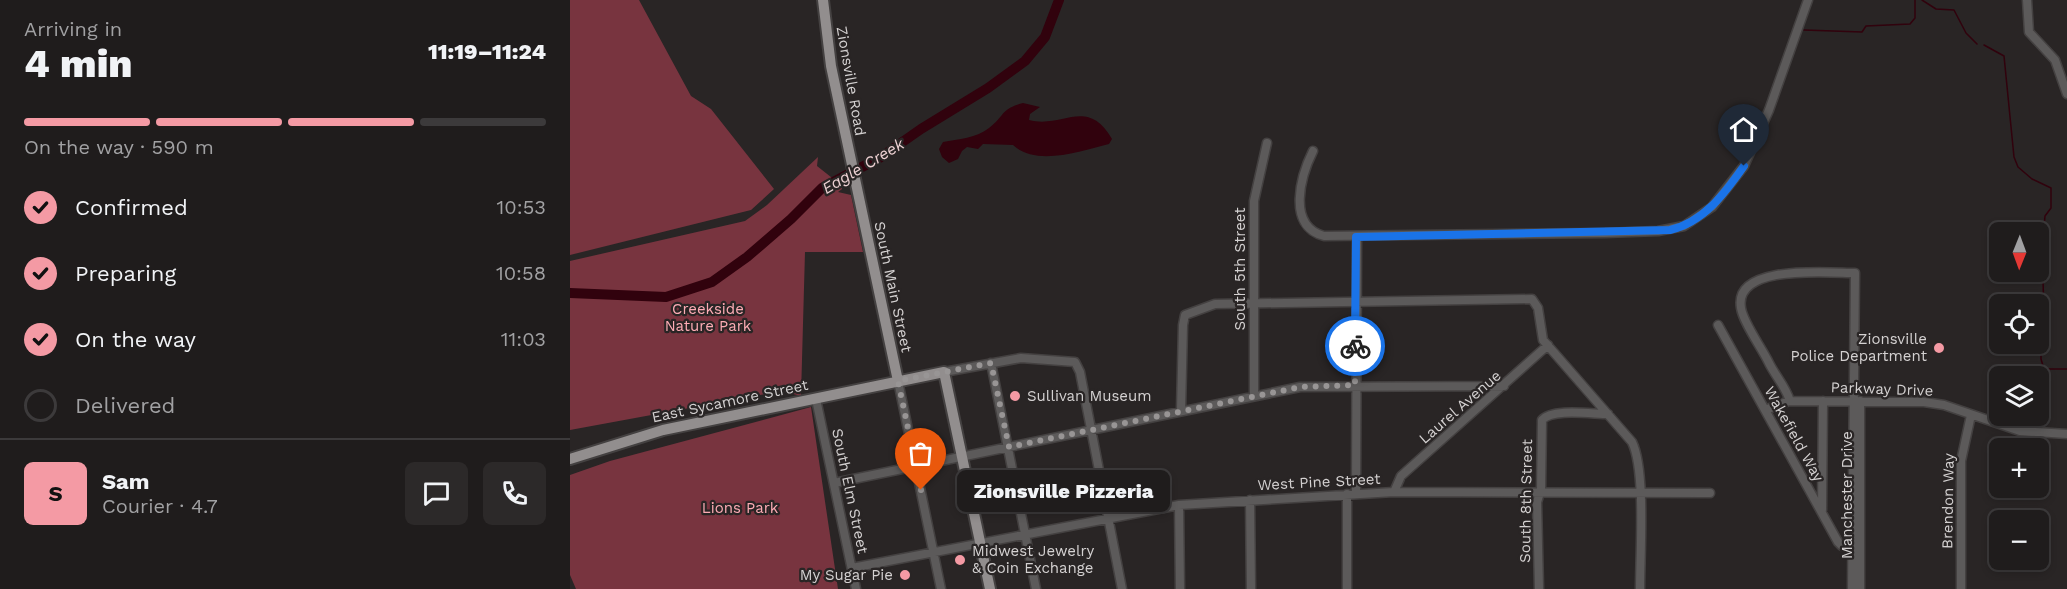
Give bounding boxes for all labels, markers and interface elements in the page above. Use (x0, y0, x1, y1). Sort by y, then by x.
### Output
text: Arriving in (24, 17, 122, 41)
street label: Zionsville Road (833, 25, 869, 137)
text: 11:19–11:24 (428, 39, 546, 64)
text: 4 min (24, 41, 133, 86)
pin (1718, 104, 1769, 166)
icon: home (1727, 113, 1760, 146)
water label: Eagle Creek (819, 133, 909, 198)
text: On the way · 590 m (24, 135, 214, 159)
icon: check (24, 191, 57, 224)
text: Confirmed (75, 195, 188, 220)
text: 10:53 (497, 195, 546, 219)
street label: South 5th Street (1231, 207, 1249, 331)
street label: South Main Street (870, 220, 916, 355)
north arrow (1989, 222, 2049, 282)
map controls (1989, 222, 2049, 570)
icon: check (24, 257, 57, 290)
text: Preparing (75, 261, 176, 286)
text: 10:58 (496, 261, 546, 285)
button: locate (1989, 294, 2049, 354)
park label: Creekside Nature Park (665, 300, 752, 335)
courier (1325, 316, 1385, 376)
icon: check (24, 323, 57, 356)
text: On the way (75, 327, 196, 352)
text: 11:03 (501, 327, 546, 351)
icon: bike (1339, 330, 1372, 363)
place label: Zionsville Police Department (1790, 330, 1928, 365)
marker: Zionsville Police Department (1932, 341, 1946, 355)
street label: Laurel Avenue (1415, 366, 1505, 448)
button: layers (1989, 366, 2049, 426)
street label: East Sycamore Street (650, 375, 810, 426)
street label: Parkway Drive (1830, 378, 1934, 400)
street label: Wakefield Way (1760, 383, 1828, 485)
place label: Sullivan Museum (1027, 387, 1152, 405)
marker: Sullivan Museum (1008, 389, 1022, 403)
text: Delivered (75, 393, 175, 418)
street label: South Elm Street (828, 427, 872, 556)
pin (895, 428, 946, 490)
street label: Manchester Drive (1838, 431, 1856, 559)
icon: bag (904, 437, 937, 470)
street label: South 8th Street (1516, 438, 1536, 563)
button: + (1989, 438, 2049, 498)
street label: Brendon Way (1938, 453, 1958, 549)
button: chat (405, 462, 468, 525)
button: phone (483, 462, 546, 525)
text: Sam (102, 469, 150, 494)
callout: Zionsville Pizzeria (957, 469, 1170, 511)
street label: West Pine Street (1257, 470, 1382, 494)
text: Zionsville Pizzeria (974, 479, 1153, 503)
text: S (48, 481, 63, 506)
text: Courier · 4.7 (102, 494, 218, 518)
park label: Lions Park (702, 499, 779, 517)
button: − (1989, 510, 2049, 570)
place label: Midwest Jewelry & Coin Exchange (972, 542, 1095, 577)
marker: Midwest Jewelry & Coin Exchange (953, 553, 967, 567)
place label: My Sugar Pie (800, 566, 893, 584)
marker: My Sugar Pie (898, 568, 912, 582)

